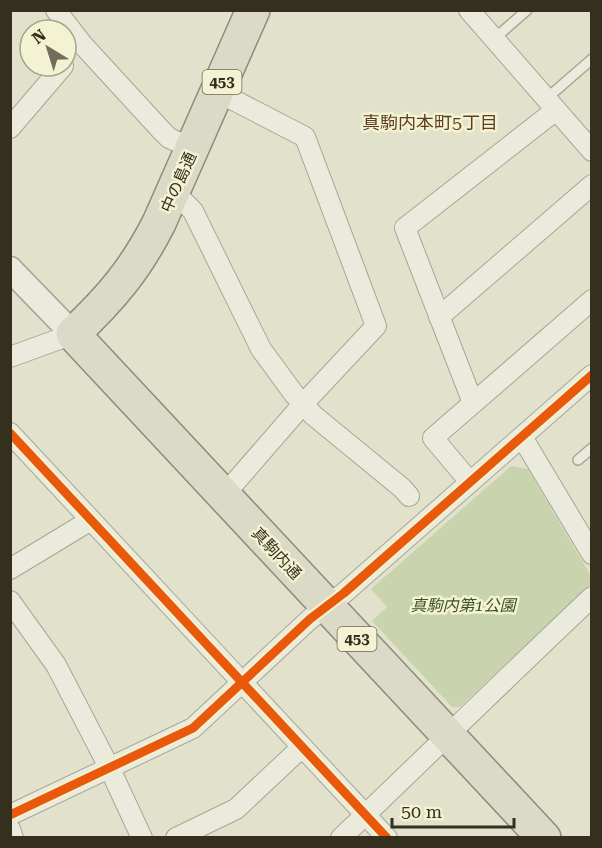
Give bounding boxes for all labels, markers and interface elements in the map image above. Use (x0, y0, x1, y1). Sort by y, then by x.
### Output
north arrow (18, 18, 78, 78)
text: N (28, 25, 50, 48)
road number: 453 (202, 70, 242, 94)
district label: 真駒内本町5丁目 (362, 112, 498, 133)
street label: 中の島通 (157, 149, 200, 215)
street label: 真駒内通 (248, 523, 305, 583)
park label: 真駒内第1公園 (411, 596, 517, 615)
road number: 453 (338, 627, 376, 651)
scale bar (392, 791, 514, 829)
text: 50 m (401, 801, 442, 822)

